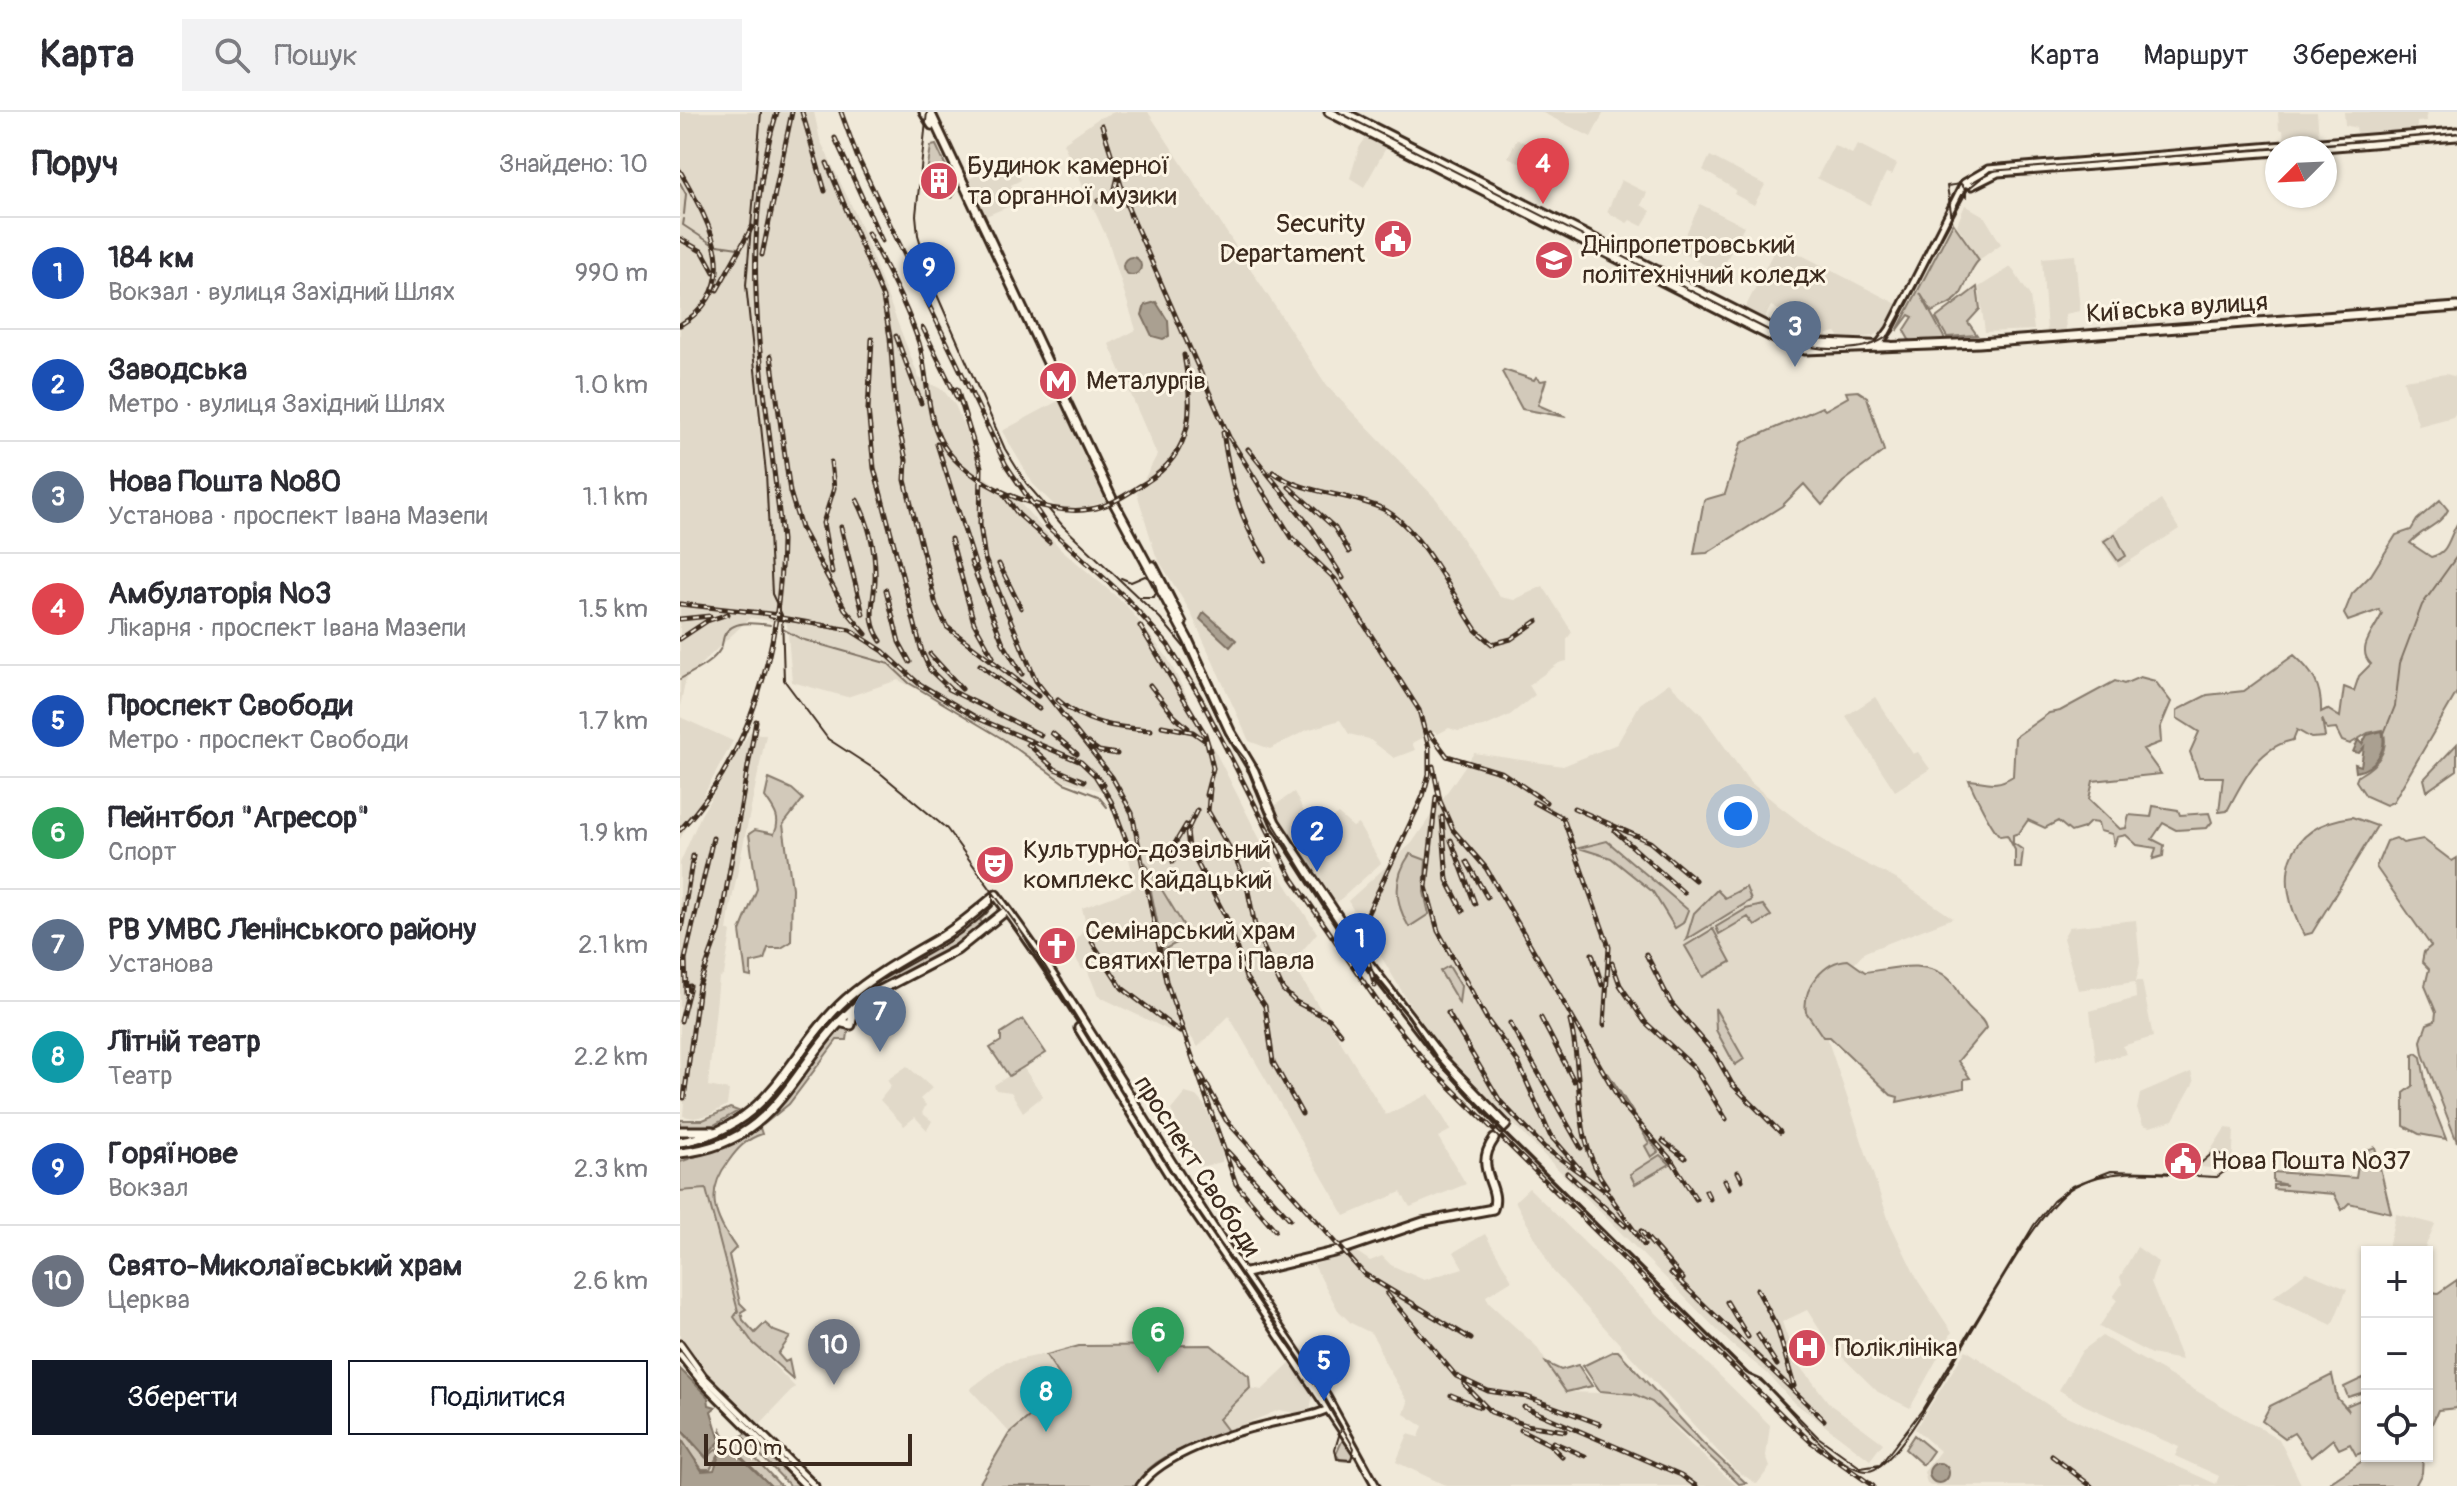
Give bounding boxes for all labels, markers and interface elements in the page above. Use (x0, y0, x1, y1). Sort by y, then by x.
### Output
search box (182, 19, 742, 91)
text: Карта (40, 31, 134, 79)
icon: search (210, 33, 254, 77)
text: Пошук (274, 37, 358, 74)
text: Карта (2030, 38, 2099, 73)
text: Маршрут (2143, 38, 2249, 73)
text: Збережені (2293, 38, 2417, 73)
north arrow (2265, 136, 2337, 208)
pin: 4 (1517, 138, 1569, 204)
text: Поруч (32, 143, 118, 186)
text: Знайдено: 10 (499, 148, 648, 180)
place label: Будинок камерної та органної музики (967, 150, 1177, 212)
building icon: Будинок камерної та органної музики (918, 160, 960, 202)
place label: Security Departament (1219, 208, 1366, 270)
public building icon: Security Departament (1372, 218, 1414, 260)
place label: Дніпропетровський політехнічний коледж (1581, 229, 1826, 291)
text: 184 км (108, 239, 194, 276)
school or university icon: Дніпропетровський політехнічний коледж (1533, 239, 1575, 281)
pin: 9 (903, 242, 955, 308)
text: 1 (53, 257, 63, 289)
text: 990 m (575, 257, 648, 289)
text: Вокзал · вулиця Західний Шлях (108, 276, 455, 308)
street label: Київська вулиця (2085, 286, 2269, 330)
pin: 3 (1769, 301, 1821, 367)
text: Заводська (108, 351, 247, 388)
metro station icon: Металургів (1037, 360, 1079, 402)
place label: Металургів (1086, 365, 1206, 397)
text: 2 (51, 369, 65, 401)
text: 1.0 km (575, 369, 648, 401)
text: Метро · вулиця Західний Шлях (108, 388, 446, 420)
text: Нова Пошта №80 (108, 463, 341, 500)
text: 3 (51, 481, 65, 513)
text: 1.1 km (582, 481, 648, 513)
text: Установа · проспект Івана Мазепи (108, 500, 488, 532)
text: Амбулаторія №3 (108, 575, 331, 612)
text: 4 (50, 593, 66, 625)
text: 1.5 km (578, 593, 648, 625)
text: Лікарня · проспект Івана Мазепи (108, 612, 466, 644)
text: Проспект Свободи (108, 687, 353, 724)
text: 5 (51, 705, 65, 737)
text: 1.7 km (579, 705, 648, 737)
text: Метро · проспект Свободи (108, 724, 408, 756)
your location (1718, 796, 1758, 836)
text: Пейнтбол "Агресор" (108, 799, 369, 836)
pin: 2 (1291, 806, 1343, 872)
text: 6 (50, 817, 66, 849)
text: 1.9 km (579, 817, 648, 849)
place label: Культурно-дозвільний комплекс Кайдацький (1023, 834, 1272, 896)
text: Спорт (108, 836, 177, 868)
theatre icon: Культурно-дозвільний комплекс Кайдацький (974, 844, 1016, 886)
text: РВ УМВС Ленінського району (108, 911, 476, 948)
pin: 1 (1334, 913, 1386, 979)
place label: Семінарський храм святих Петра і Павла (1085, 915, 1314, 977)
church icon: Семінарський храм святих Петра і Павла (1036, 925, 1078, 967)
text: 7 (51, 929, 65, 961)
text: 2.1 km (578, 929, 648, 961)
text: Установа (108, 948, 213, 980)
pin: 7 (854, 986, 906, 1052)
text: Лiтнiй театр (108, 1023, 261, 1060)
text: 8 (51, 1041, 65, 1073)
text: 2.2 km (574, 1041, 648, 1073)
text: Театр (108, 1060, 173, 1092)
street label: проспект Свободи (1126, 1069, 1268, 1263)
text: Горяїнове (108, 1135, 238, 1172)
public building icon: Нова Пошта №37 (2162, 1140, 2204, 1182)
place label: Нова Пошта №37 (2211, 1145, 2411, 1177)
text: 9 (51, 1153, 65, 1185)
text: 2.3 km (574, 1153, 648, 1185)
text: Вокзал (108, 1172, 188, 1204)
map controls (2361, 1246, 2433, 1462)
button: + (2361, 1246, 2433, 1318)
text: Свято-Миколаївський храм (108, 1247, 462, 1284)
text: 10 (44, 1265, 72, 1297)
text: 2.6 km (573, 1265, 648, 1297)
text: Церква (108, 1284, 190, 1316)
pin: 6 (1132, 1307, 1184, 1373)
button: − (2361, 1318, 2433, 1390)
pin: 10 (808, 1319, 860, 1385)
hospital icon: Поліклініка (1786, 1327, 1828, 1369)
place label: Поліклініка (1835, 1332, 1958, 1364)
pin: 5 (1298, 1335, 1350, 1401)
button: Зберегти (32, 1360, 332, 1435)
button: Поділитися (348, 1360, 648, 1435)
pin: 8 (1020, 1366, 1072, 1432)
button: locate (2361, 1390, 2433, 1462)
scale bar (704, 1430, 912, 1466)
text: 500 m (716, 1434, 782, 1462)

